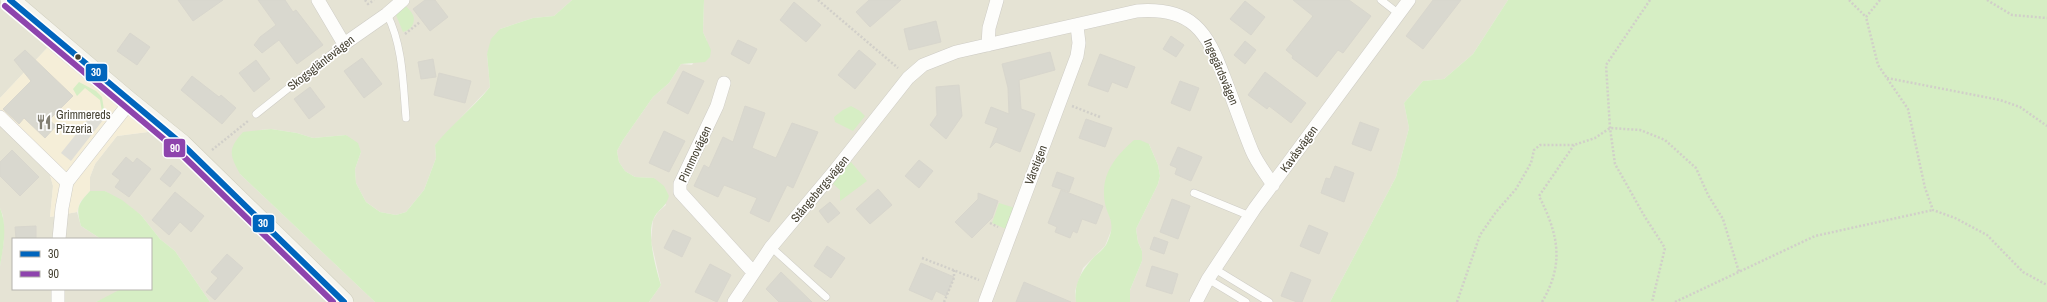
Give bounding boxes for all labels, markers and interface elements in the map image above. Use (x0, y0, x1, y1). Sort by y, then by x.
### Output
street label: Skogsgläntevägen (284, 32, 358, 94)
street label: Ingegärdsvägen (1200, 36, 1242, 108)
unlabelled marker (73, 52, 83, 62)
line badge: 30 (85, 63, 108, 82)
text: 30 (91, 65, 101, 79)
place label: Grimmereds Pizzeria (56, 107, 111, 137)
restaurant icon: Grimmereds Pizzeria (35, 113, 53, 131)
street label: Kavåsvägen (1277, 122, 1321, 176)
street label: Pinnmovägen (675, 123, 715, 185)
line badge: 90 (163, 138, 186, 158)
text: 90 (170, 141, 180, 155)
street label: Vårstigen (1021, 143, 1051, 187)
street label: Stångebergsvägen (787, 152, 853, 226)
line badge: 30 (252, 214, 275, 233)
text: 30 (258, 216, 268, 230)
legend (12, 238, 152, 290)
text: 30 (48, 246, 59, 262)
text: 90 (48, 266, 59, 282)

